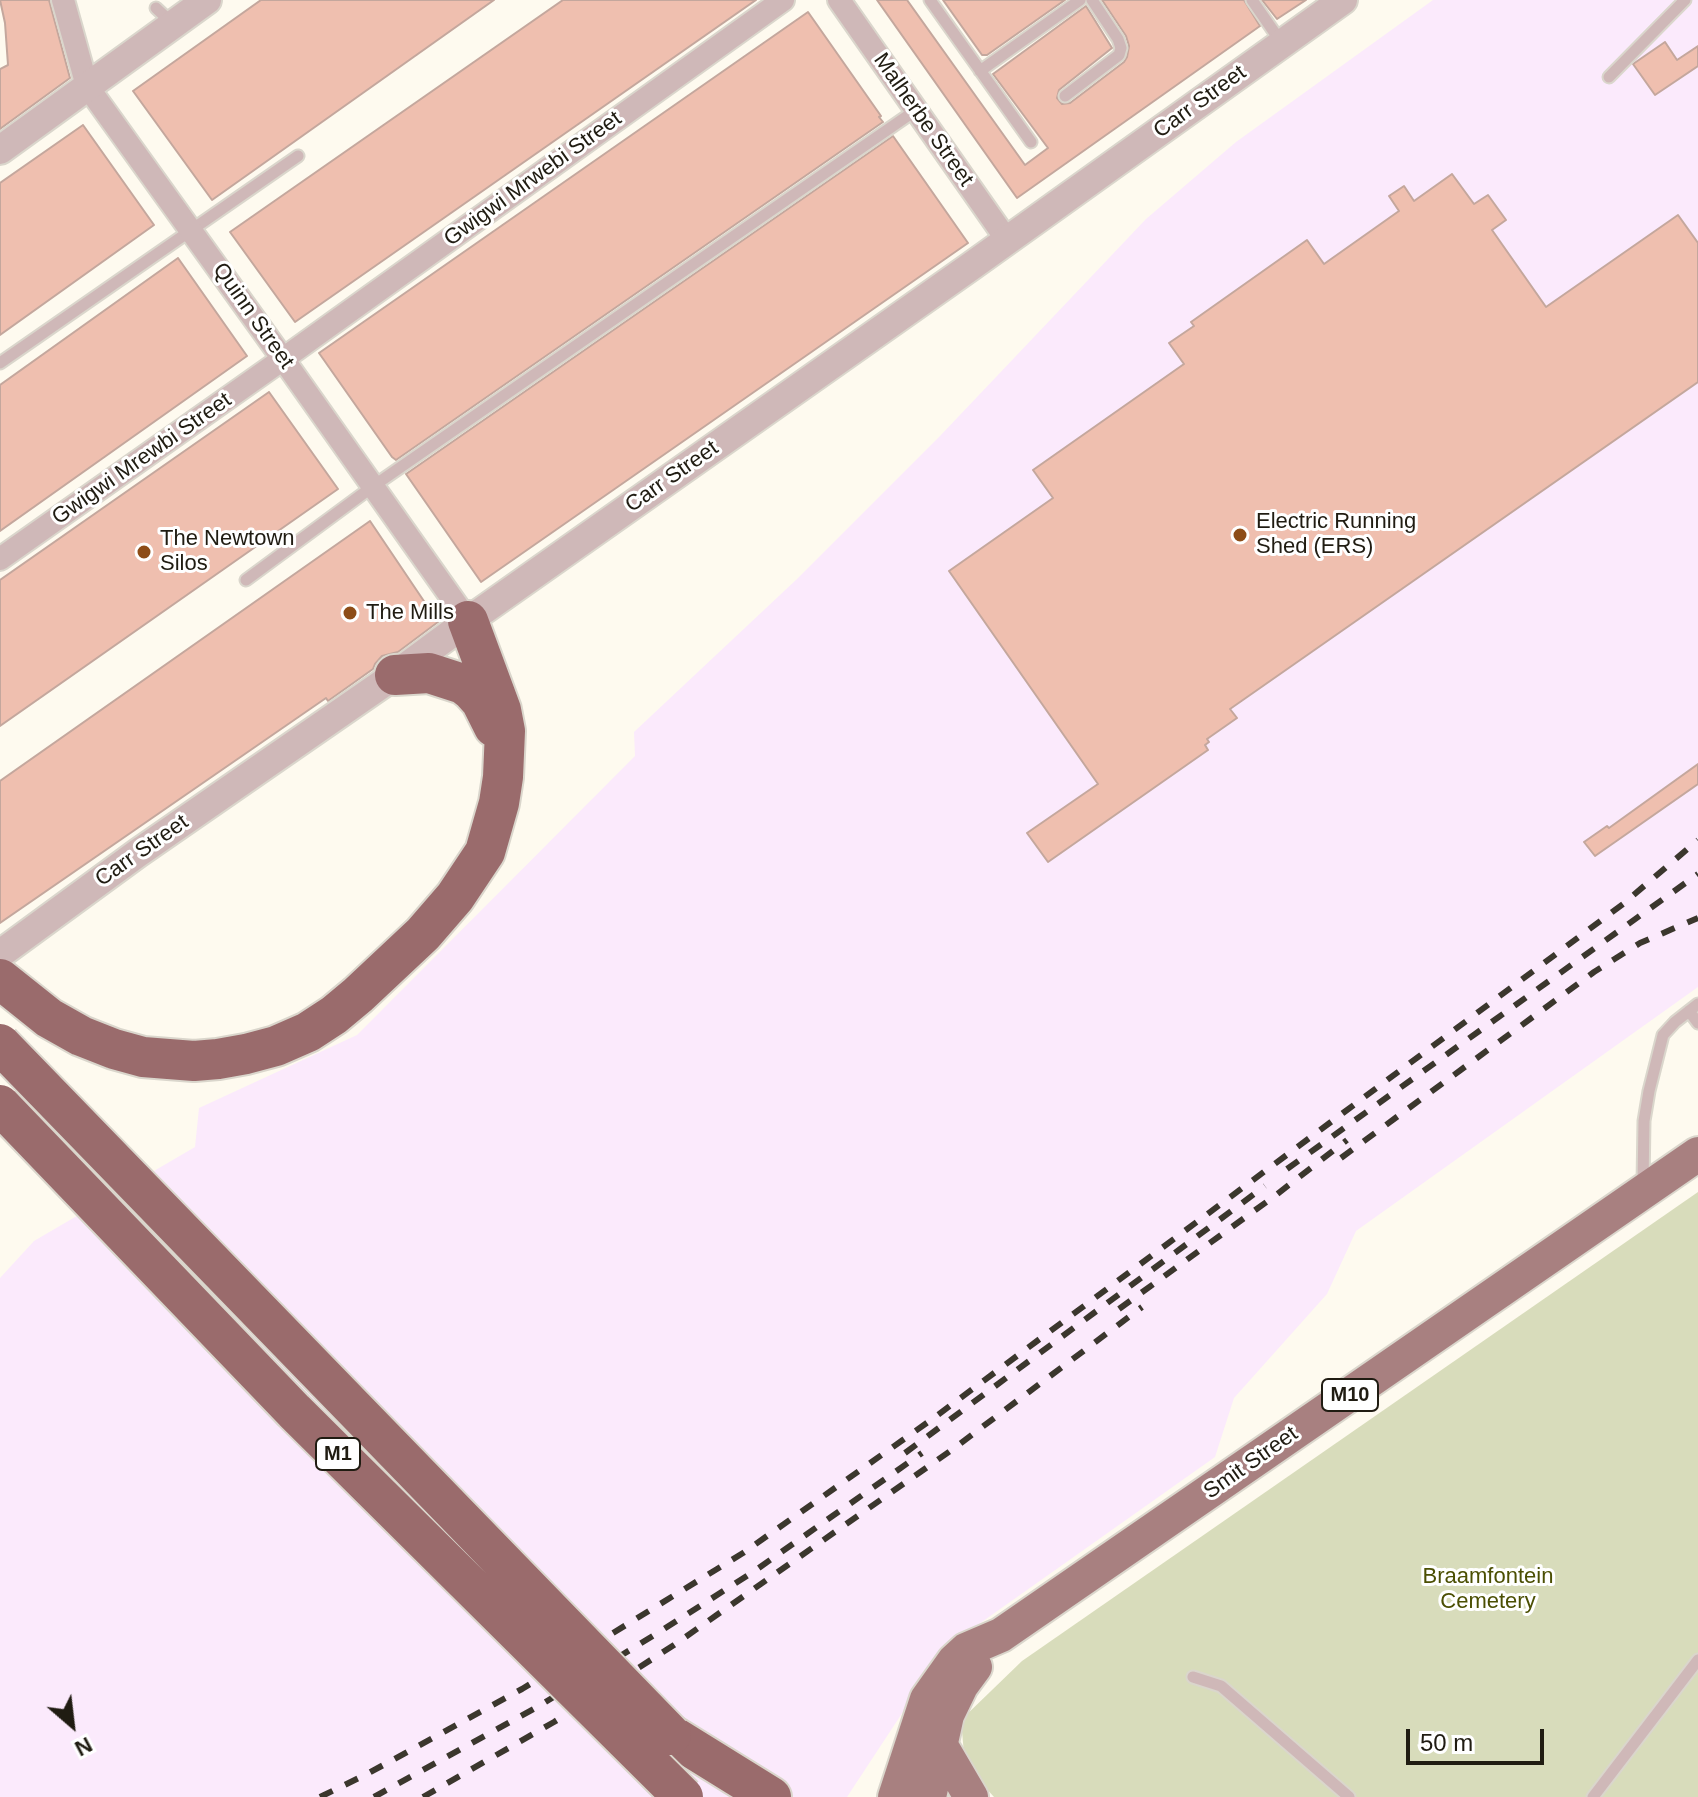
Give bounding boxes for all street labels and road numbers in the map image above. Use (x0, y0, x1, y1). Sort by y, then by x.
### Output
street label: Malherbe Street (867, 48, 979, 192)
street label: Carr Street (1149, 60, 1251, 144)
street label: Gwigwi Mrwebi Street (439, 106, 627, 252)
street label: Quinn Street (207, 258, 299, 374)
street label: Gwigwi Mrewbi Street (47, 387, 237, 531)
street label: Carr Street (620, 435, 724, 519)
street label: Carr Street (90, 809, 194, 893)
road number: M10 (1322, 1379, 1378, 1411)
street label: Smit Street (1199, 1421, 1303, 1505)
road number: M1 (316, 1438, 360, 1470)

